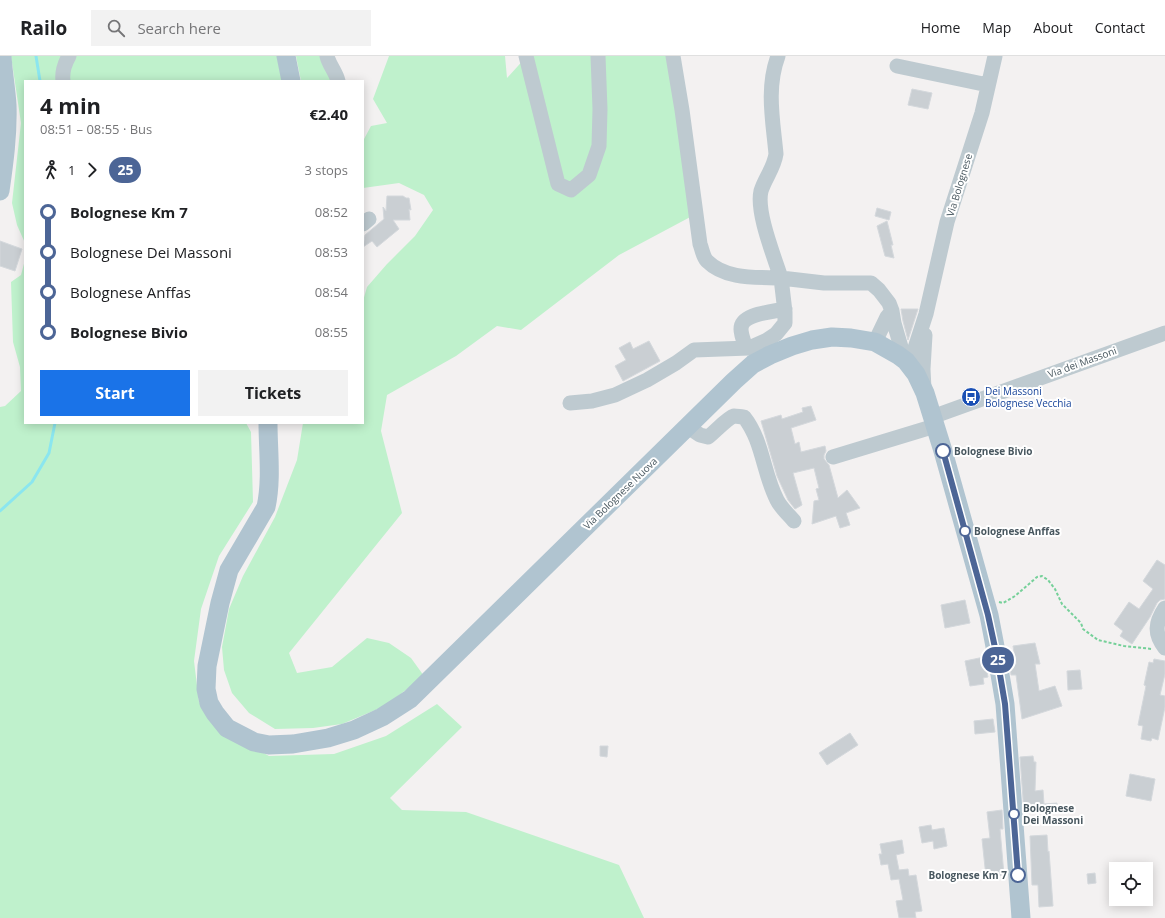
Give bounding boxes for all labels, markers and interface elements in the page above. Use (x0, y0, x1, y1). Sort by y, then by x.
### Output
search box (91, 10, 371, 46)
text: Railo (20, 15, 67, 41)
icon: search (105, 17, 127, 39)
text: Search here (137, 18, 221, 38)
text: Home (921, 18, 960, 37)
text: Map (982, 18, 1011, 37)
text: About (1033, 18, 1073, 37)
text: Contact (1095, 18, 1145, 37)
text: 4 min (40, 90, 101, 120)
text: €2.40 (309, 104, 348, 124)
text: 08:51 – 08:55 · Bus (40, 120, 152, 138)
street label: Via Bolognese (943, 151, 975, 218)
icon: walk (40, 159, 62, 181)
icon: forward (81, 159, 103, 181)
text: 25 (117, 160, 133, 179)
text: 1 (68, 161, 75, 179)
text: 3 stops (304, 161, 348, 179)
text: Bolognese Km 7 (70, 202, 188, 222)
text: 08:52 (315, 203, 348, 221)
text: Bolognese Dei Massoni (70, 242, 232, 262)
text: 08:53 (315, 243, 348, 261)
text: Bolognese Anffas (70, 282, 191, 302)
text: 08:54 (315, 283, 348, 301)
text: Bolognese Bivio (70, 322, 188, 342)
text: 08:55 (315, 323, 348, 341)
street label: Via dei Massoni (1046, 343, 1118, 381)
button: Start (40, 370, 190, 416)
button: Tickets (198, 370, 348, 416)
place label: Dei Massoni Bolognese Vecchia (985, 384, 1072, 410)
bus stop icon: Dei Massoni Bolognese Vecchia (960, 386, 982, 408)
marker: Bolognese Bivio (935, 443, 951, 459)
place label: Bolognese Bivio (954, 444, 1032, 458)
street label: Via Bolognese Nuova (580, 454, 660, 532)
place label: Bolognese Anffas (974, 524, 1060, 538)
marker: Bolognese Anffas (959, 525, 971, 537)
line badge: 25 (980, 647, 1016, 673)
text: 25 (990, 650, 1006, 669)
place label: Bolognese Dei Massoni (1023, 801, 1083, 827)
marker: Bolognese Dei Massoni (1008, 808, 1020, 820)
map controls (1109, 862, 1153, 906)
button: locate (1109, 862, 1153, 906)
marker: Bolognese Km 7 (1010, 867, 1026, 883)
place label: Bolognese Km 7 (928, 868, 1007, 882)

